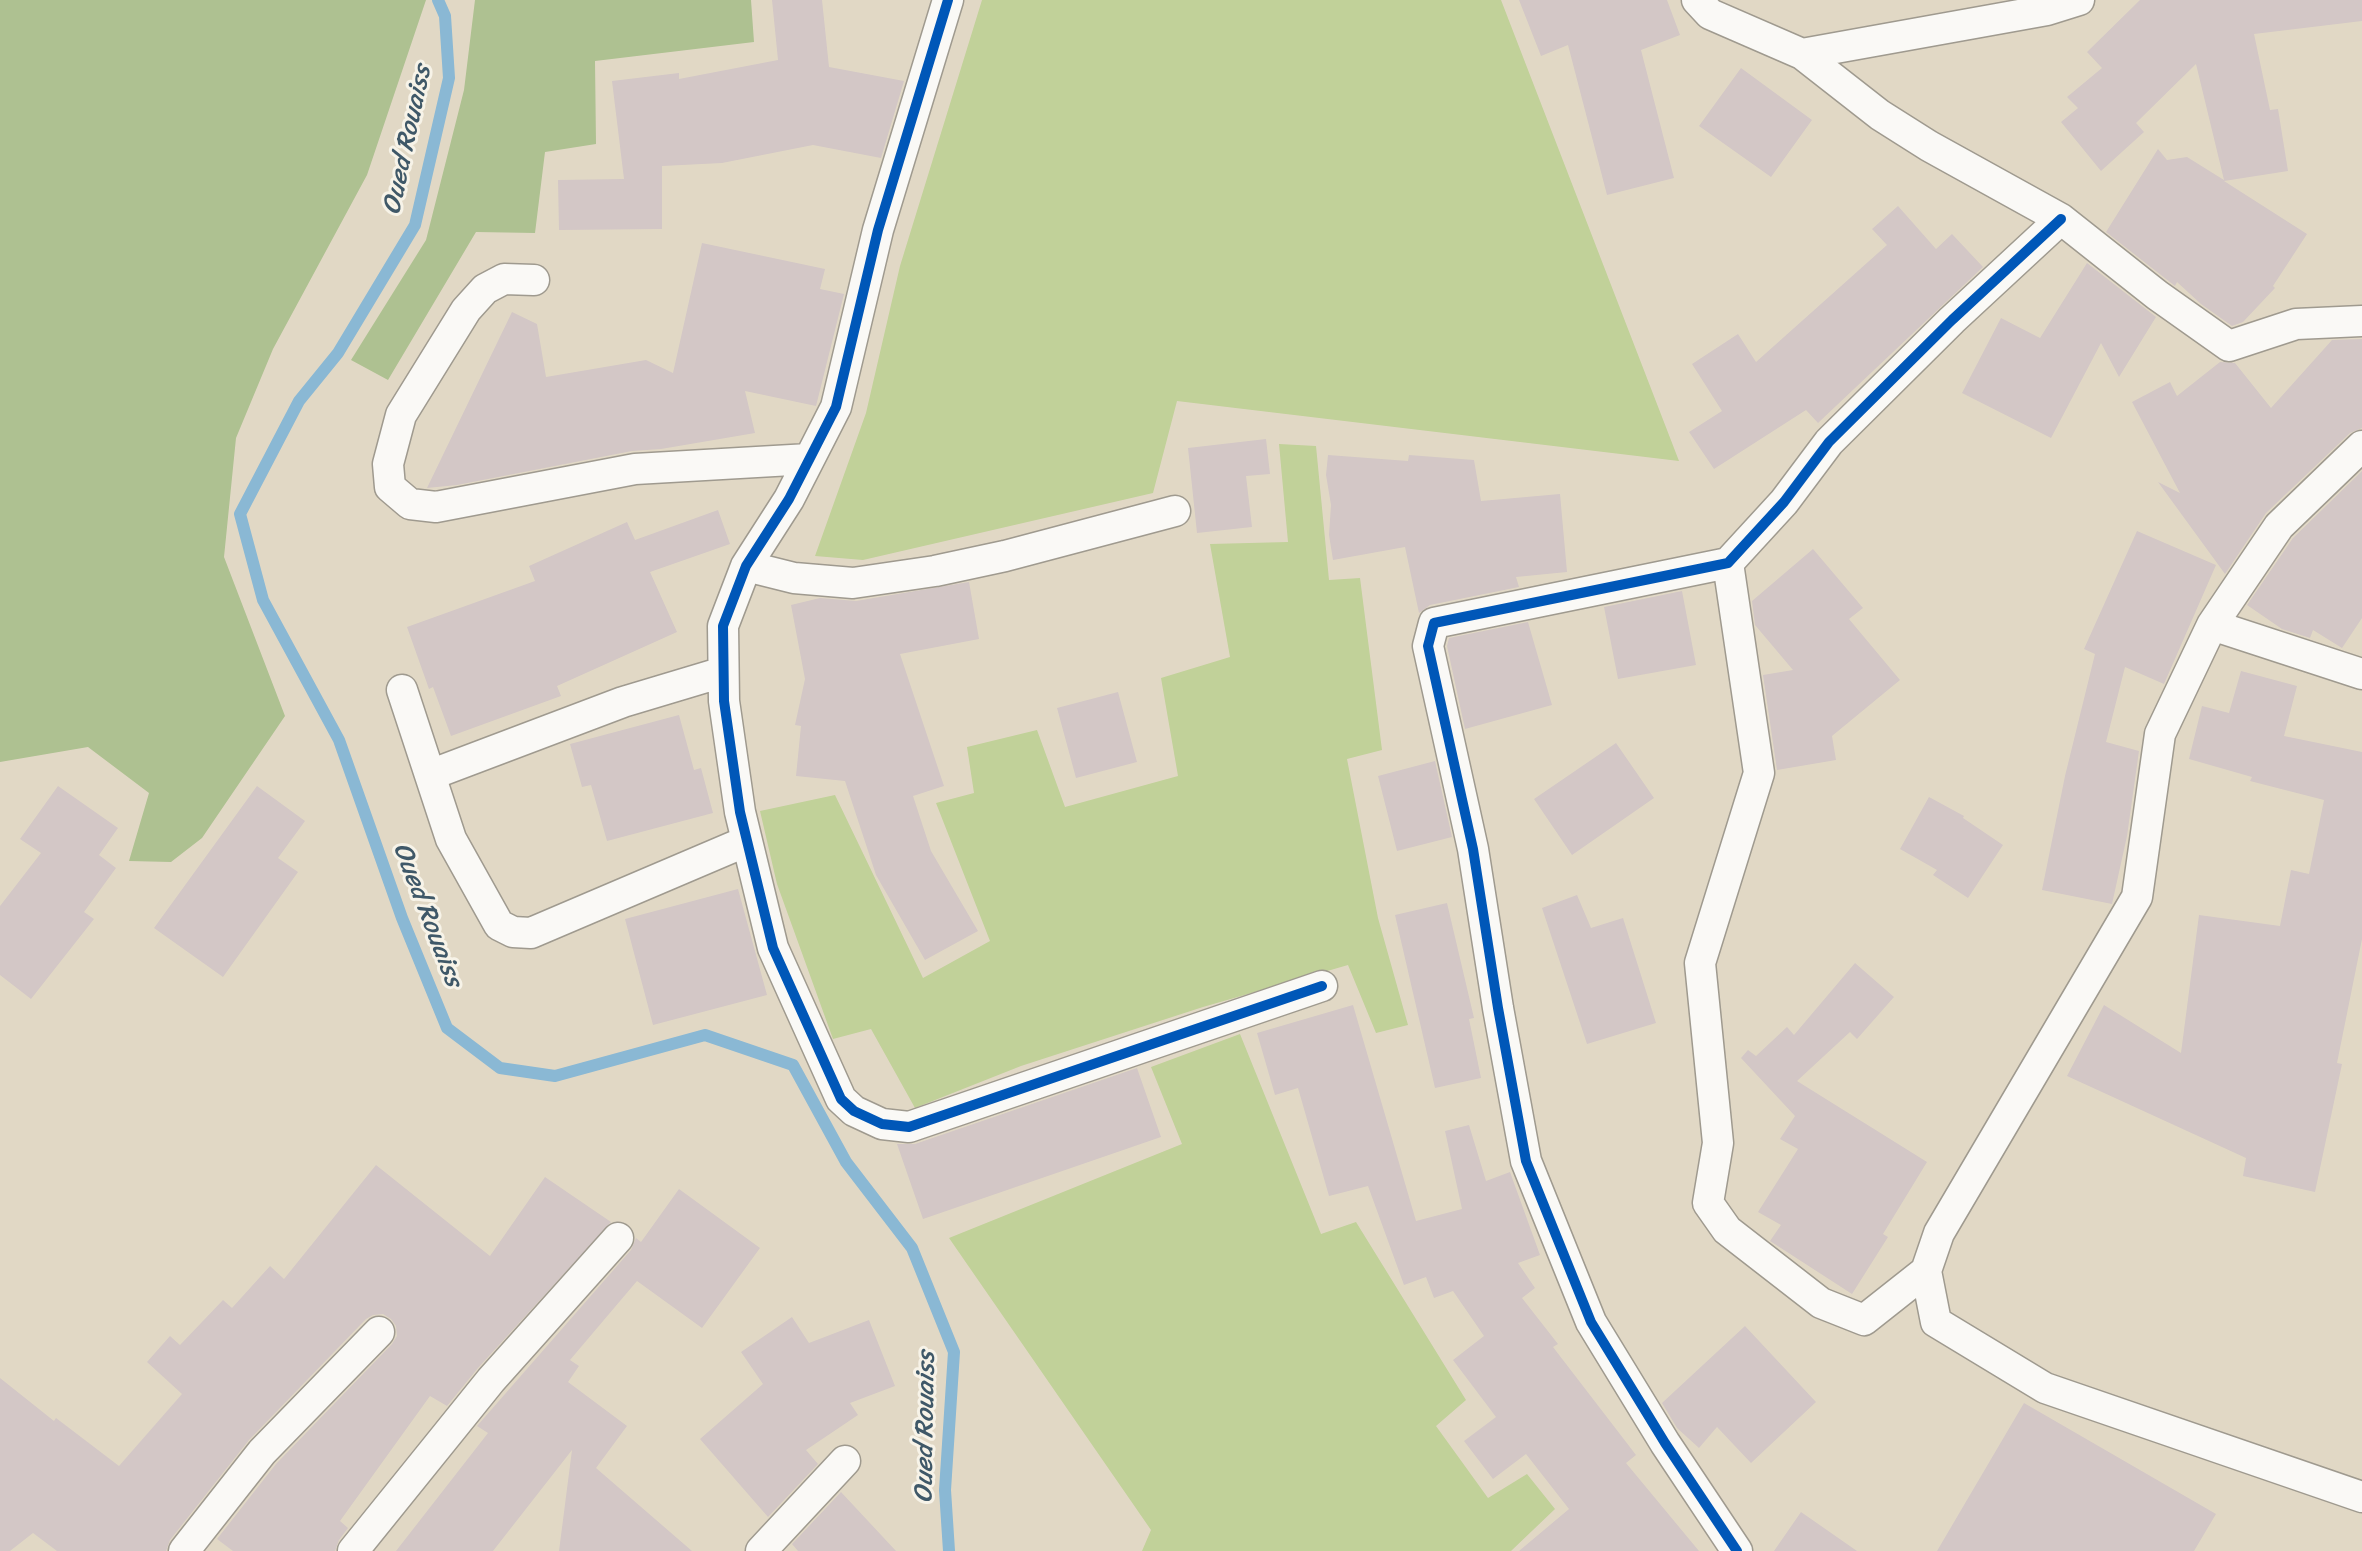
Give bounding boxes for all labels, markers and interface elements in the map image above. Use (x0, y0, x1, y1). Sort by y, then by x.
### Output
water label: Oued Rouaiss (377, 63, 439, 217)
water label: Oued Rouaiss (385, 839, 469, 991)
water label: Oued Rouaiss (909, 1351, 943, 1503)

